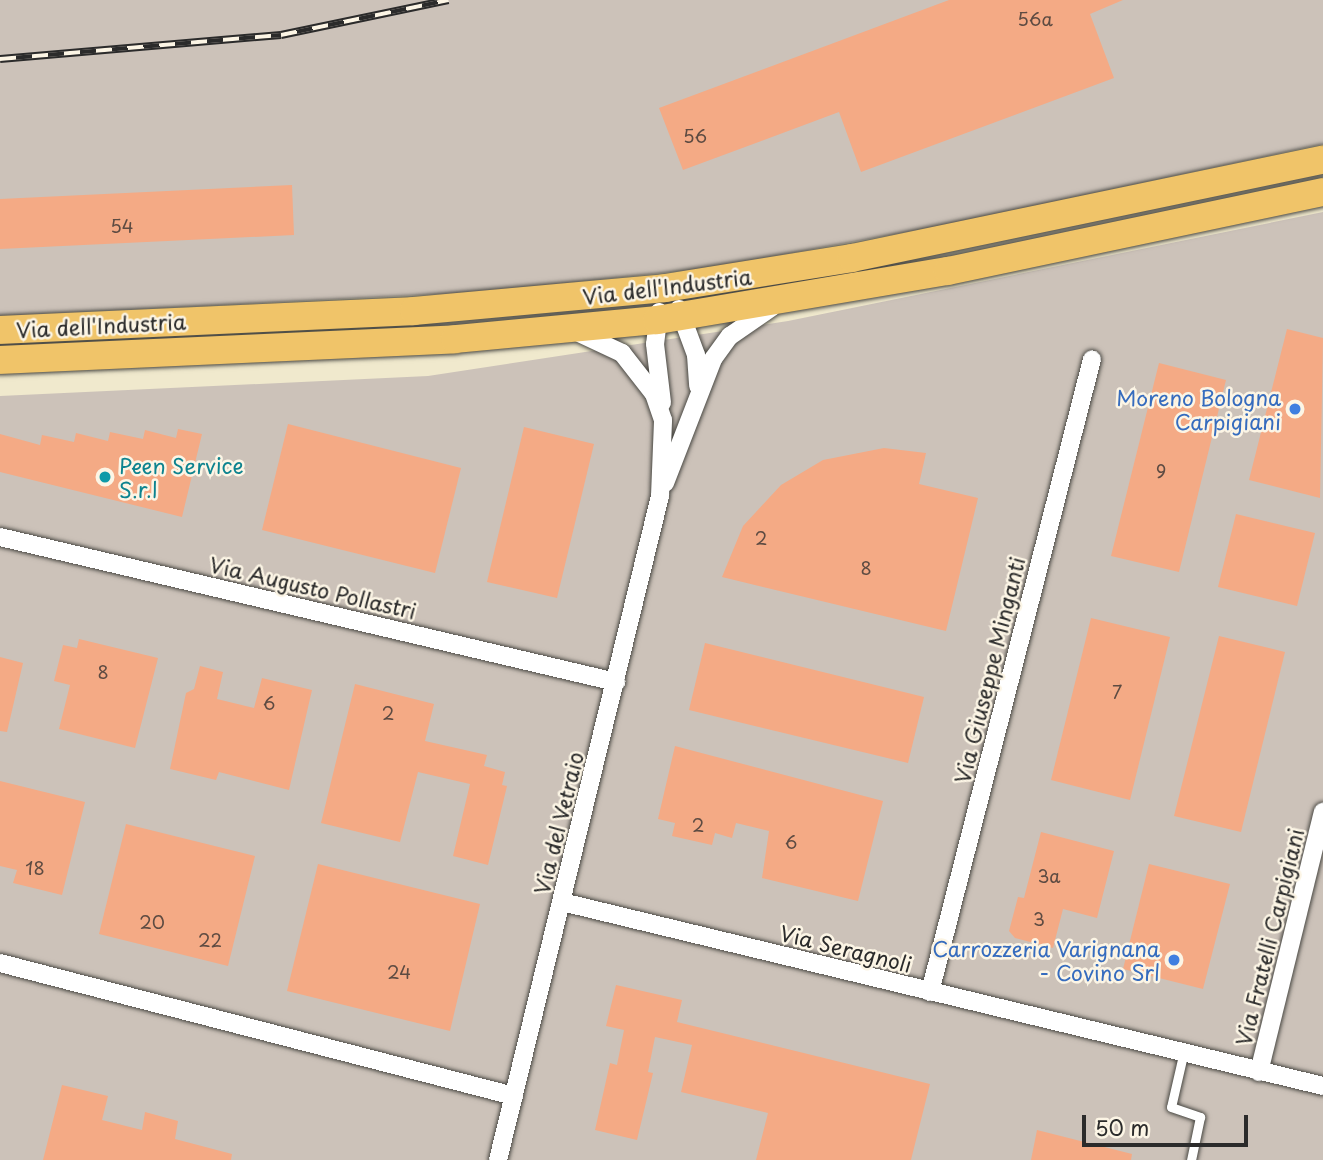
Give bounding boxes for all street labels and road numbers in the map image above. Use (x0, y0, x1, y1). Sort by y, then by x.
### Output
street label: Via dell'Industria (581, 263, 753, 309)
street label: Via dell'Industria (16, 308, 186, 342)
street label: Via Augusto Pollastri (207, 551, 419, 623)
street label: Via Giuseppe Minganti (949, 554, 1029, 786)
street label: Via del Vetraio (528, 749, 588, 897)
street label: Via Fratelli Carpigiani (1230, 826, 1308, 1048)
street label: Via Seragnoli (777, 919, 915, 977)

